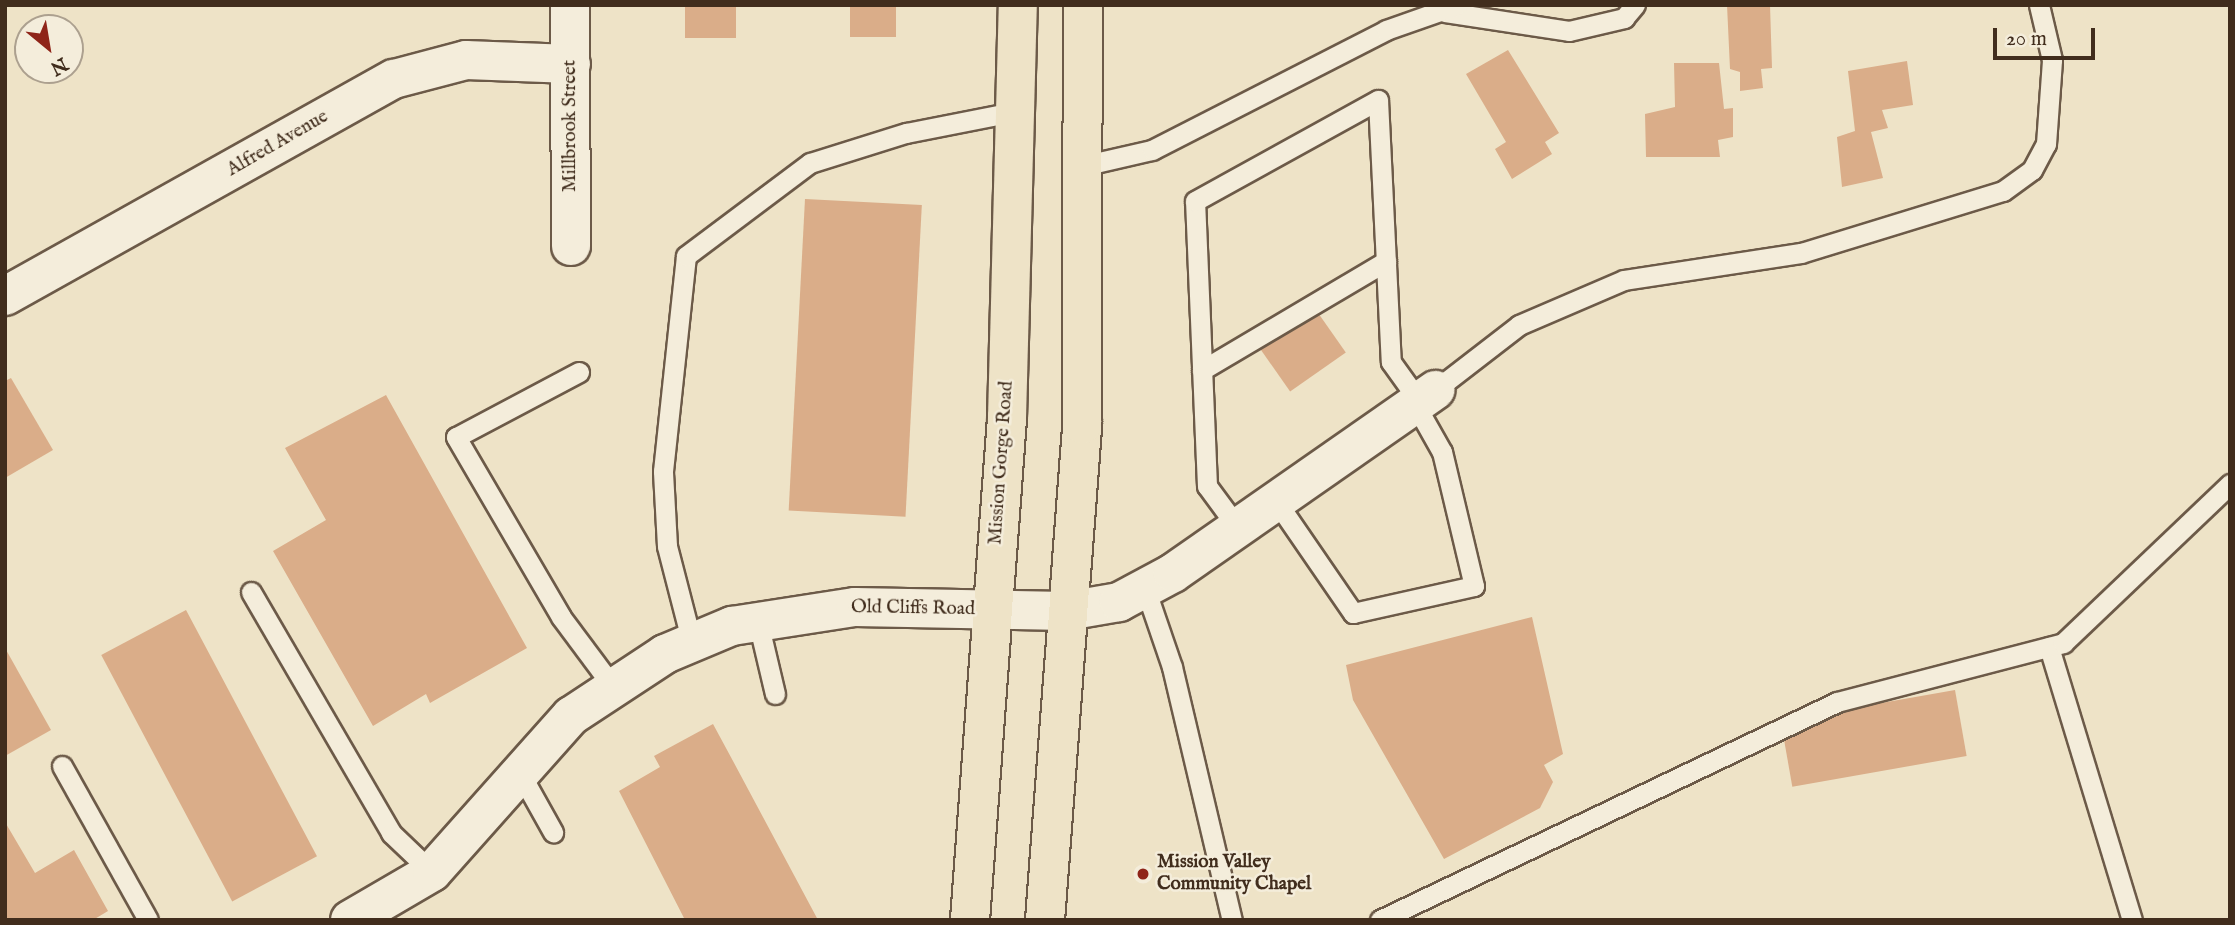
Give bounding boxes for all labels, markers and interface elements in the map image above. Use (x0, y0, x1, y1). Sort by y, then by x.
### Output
north arrow (14, 14, 84, 84)
scale bar (1997, 14, 2098, 58)
text: 20 m (2006, 26, 2047, 53)
text: N (45, 51, 72, 80)
street label: Millbrook Street (560, 60, 582, 192)
street label: Alfred Avenue (223, 106, 333, 182)
street label: Mission Gorge Road (985, 380, 1019, 546)
street label: Old Cliffs Road (851, 597, 975, 621)
place label: Mission Valley Community Chapel (1157, 852, 1311, 896)
marker: Mission Valley Community Chapel (1135, 866, 1151, 882)

